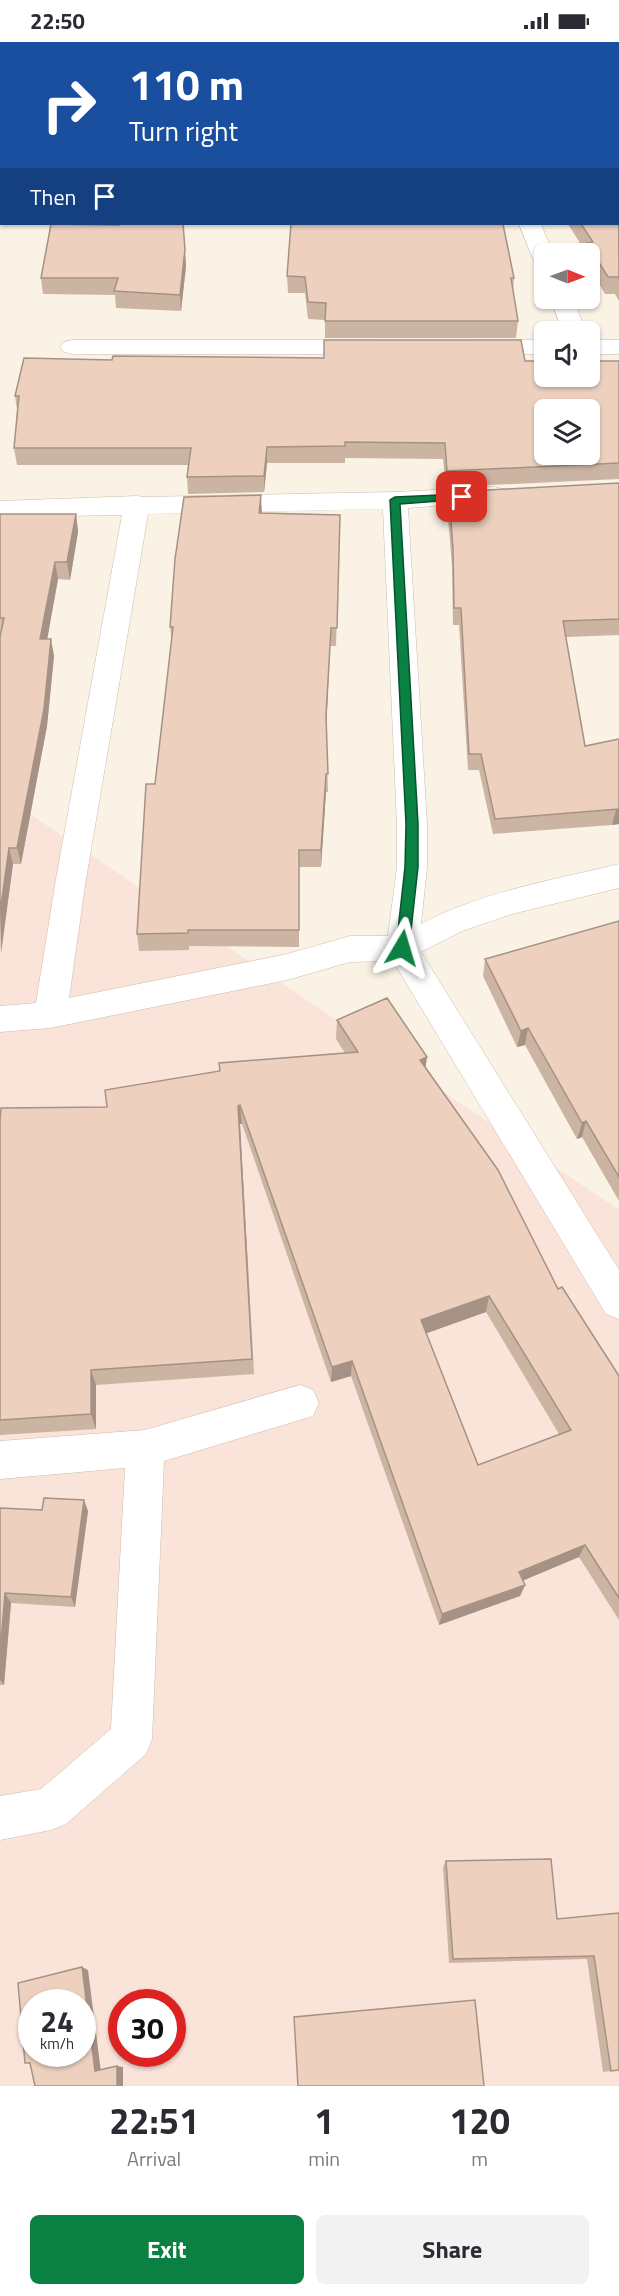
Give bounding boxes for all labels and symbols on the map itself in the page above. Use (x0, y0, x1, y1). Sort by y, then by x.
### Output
north arrow (534, 243, 600, 309)
pin (436, 471, 487, 522)
position arrow (370, 916, 434, 980)
speed limit sign: 30 (108, 1989, 186, 2067)

